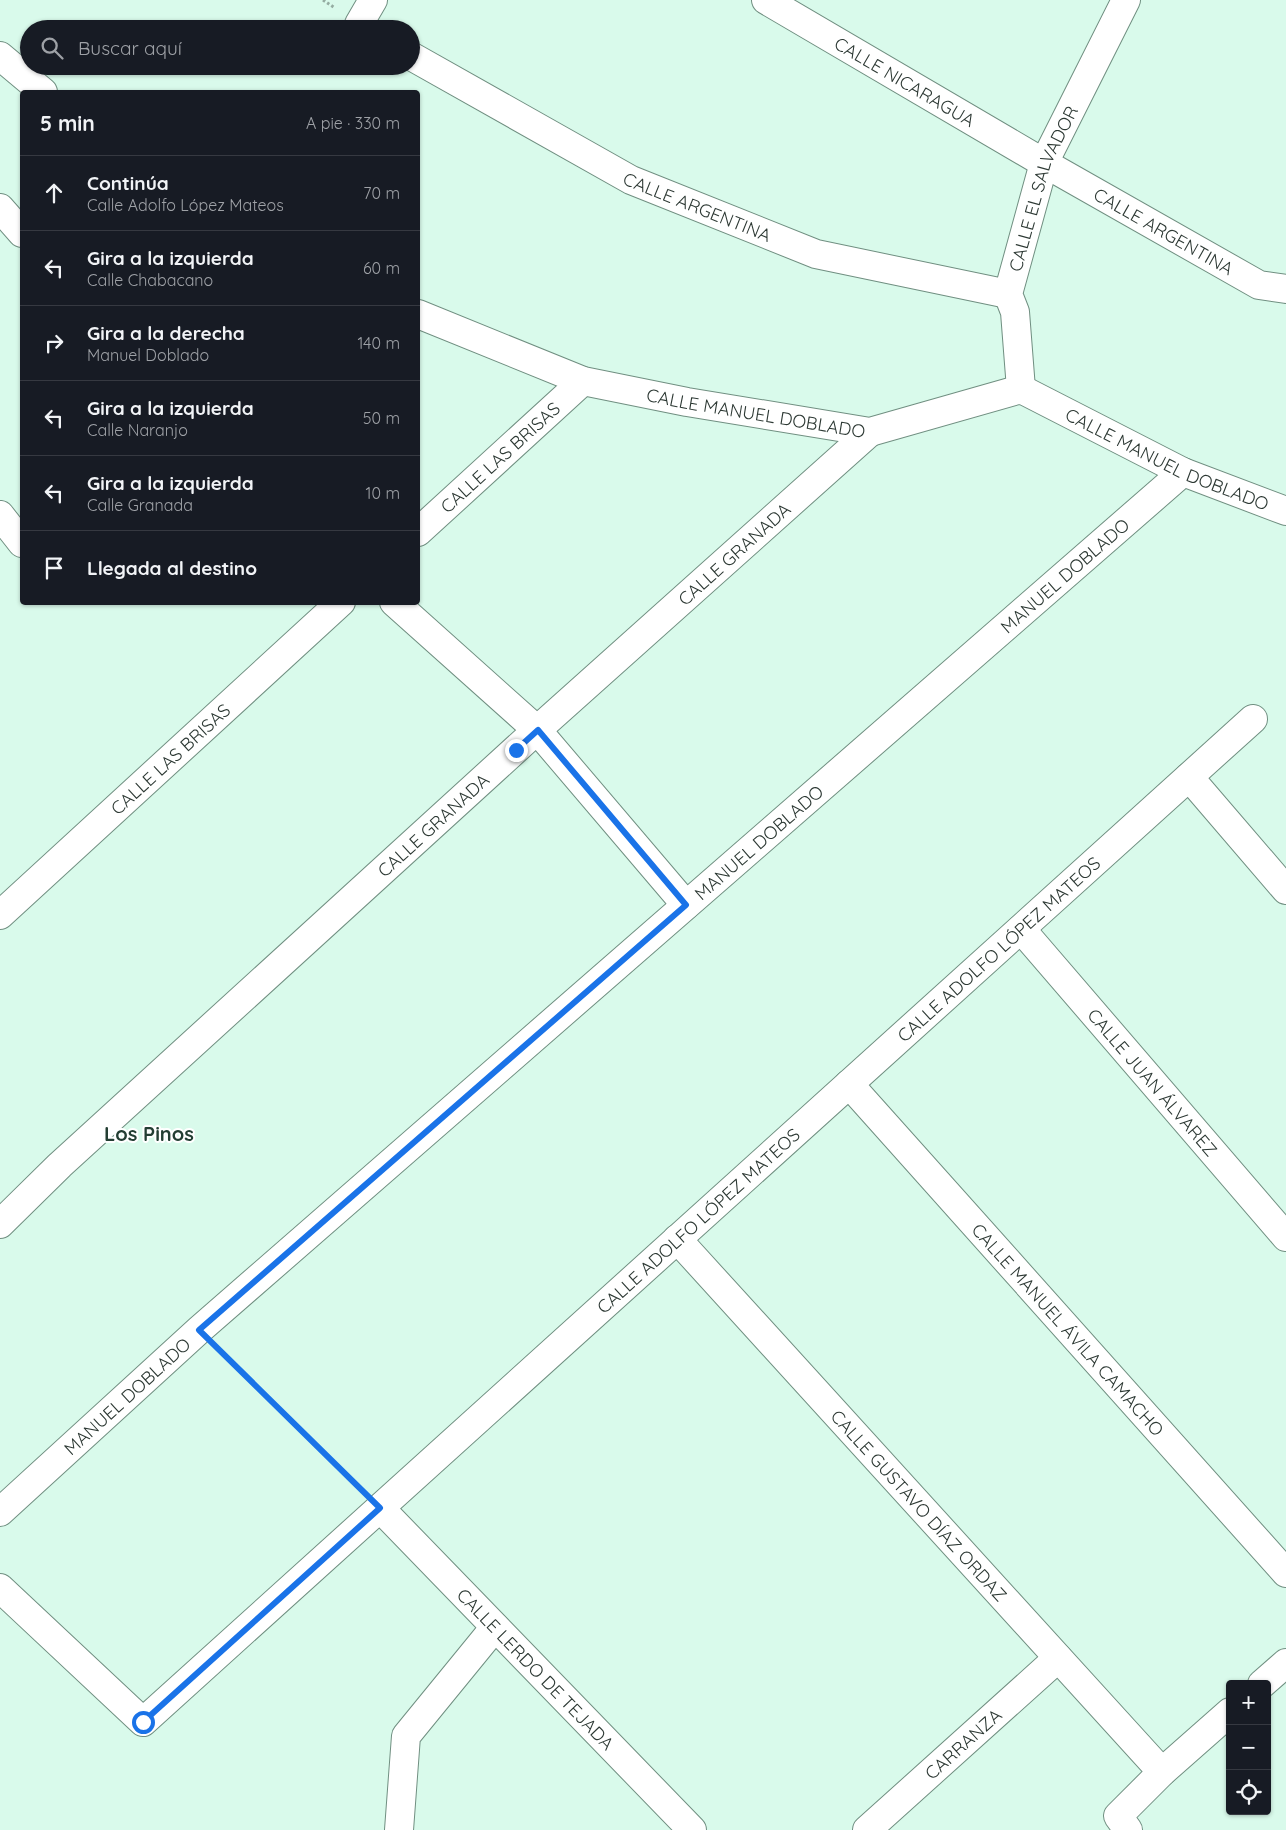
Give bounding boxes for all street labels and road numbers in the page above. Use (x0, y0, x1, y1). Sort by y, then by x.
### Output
street label: CALLE NICARAGUA (830, 31, 980, 132)
street label: CALLE EL SALVADOR (1003, 102, 1083, 274)
street label: CALLE ARGENTINA (619, 166, 775, 247)
street label: CALLE ARGENTINA (1090, 182, 1238, 280)
street label: CALLE MANUEL DOBLADO (645, 383, 867, 443)
street label: CALLE LAS BRISAS (435, 397, 565, 518)
street label: CALLE MANUEL DOBLADO (1062, 402, 1272, 515)
street label: CALLE GRANADA (673, 497, 795, 610)
street label: MANUEL DOBLADO (995, 513, 1134, 638)
street label: CALLE LAS BRISAS (106, 698, 235, 819)
street label: CALLE GRANADA (372, 768, 494, 882)
street label: MANUEL DOBLADO (689, 780, 828, 905)
street label: CALLE ADOLFO LÓPEZ MATEOS (892, 851, 1105, 1047)
street label: CALLE JUAN ÁLVAREZ (1083, 1004, 1223, 1161)
street label: CALLE ADOLFO LÓPEZ MATEOS (592, 1123, 804, 1318)
street label: CALLE MANUEL ÁVILA CAMACHO (967, 1218, 1169, 1441)
street label: MANUEL DOBLADO (59, 1332, 195, 1460)
street label: CALLE GUSTAVO DÍAZ ORDAZ (826, 1405, 1012, 1606)
street label: CALLE LERDO DE TEJADA (452, 1583, 620, 1755)
street label: CARRANZA (920, 1703, 1006, 1784)

